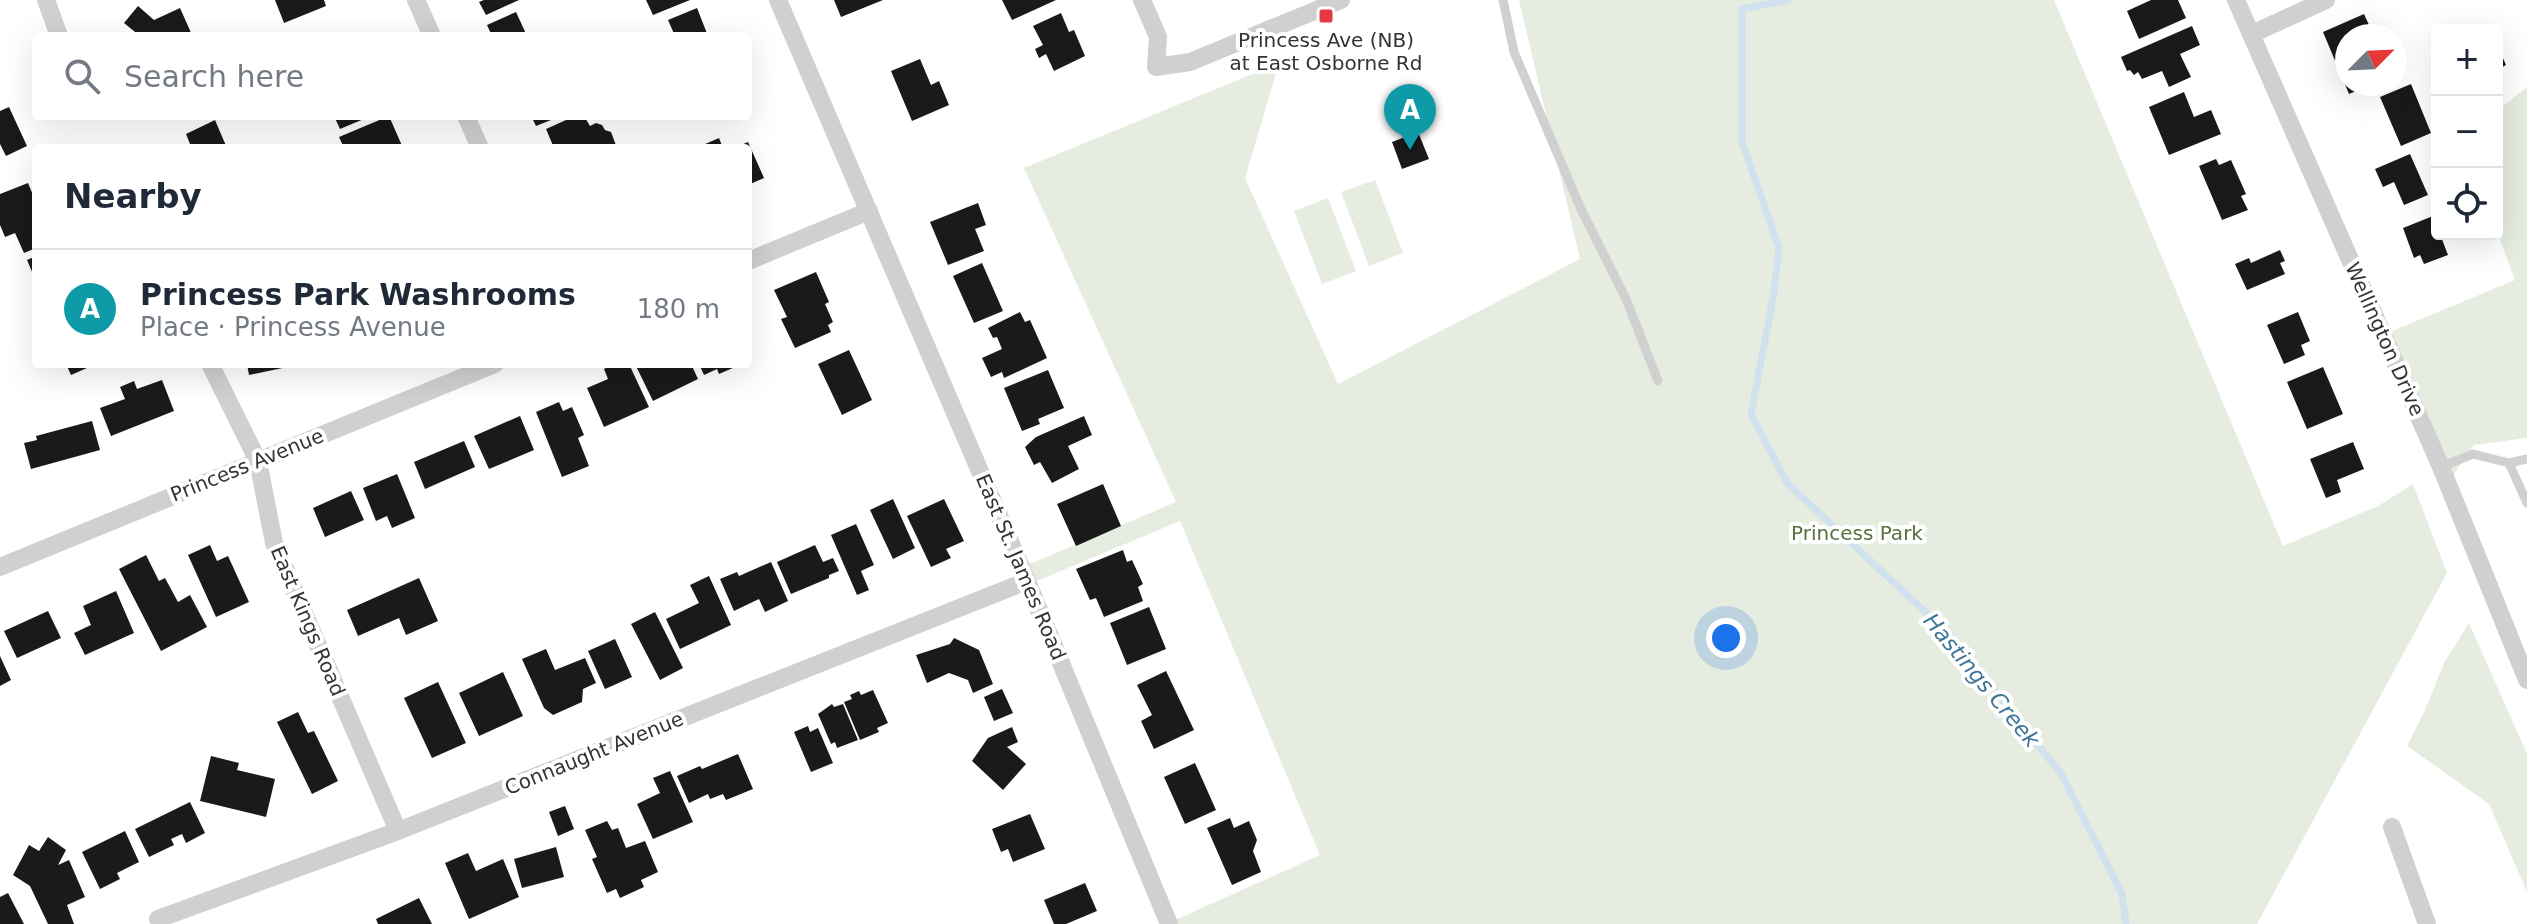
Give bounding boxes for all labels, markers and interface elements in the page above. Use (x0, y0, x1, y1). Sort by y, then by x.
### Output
marker: Princess Ave (NB) at East Osborne Rd (1317, 7, 1335, 25)
north arrow (2335, 24, 2407, 96)
map controls (2431, 24, 2503, 240)
button: + (2431, 24, 2503, 96)
place label: Princess Ave (NB) at East Osborne Rd (1230, 28, 1422, 75)
search box (32, 32, 752, 120)
icon: search (60, 54, 104, 98)
text: Search here (124, 59, 304, 94)
pin: A (1384, 84, 1436, 150)
button: − (2431, 96, 2503, 168)
button: locate (2431, 168, 2503, 240)
text: Nearby (64, 176, 202, 216)
street label: Wellington Drive (2340, 259, 2430, 419)
text: Princess Park Washrooms (140, 277, 576, 312)
text: A (80, 294, 100, 324)
text: 180 m (637, 294, 720, 324)
text: Place · Princess Avenue (140, 312, 446, 342)
street label: Princess Avenue (167, 423, 327, 507)
street label: East St. James Road (971, 470, 1071, 664)
park label: Princess Park (1791, 521, 1923, 545)
street label: East Kings Road (266, 542, 350, 700)
water label: Hastings Creek (1918, 608, 2046, 753)
your location (1706, 618, 1746, 658)
street label: Connaught Avenue (501, 706, 687, 800)

